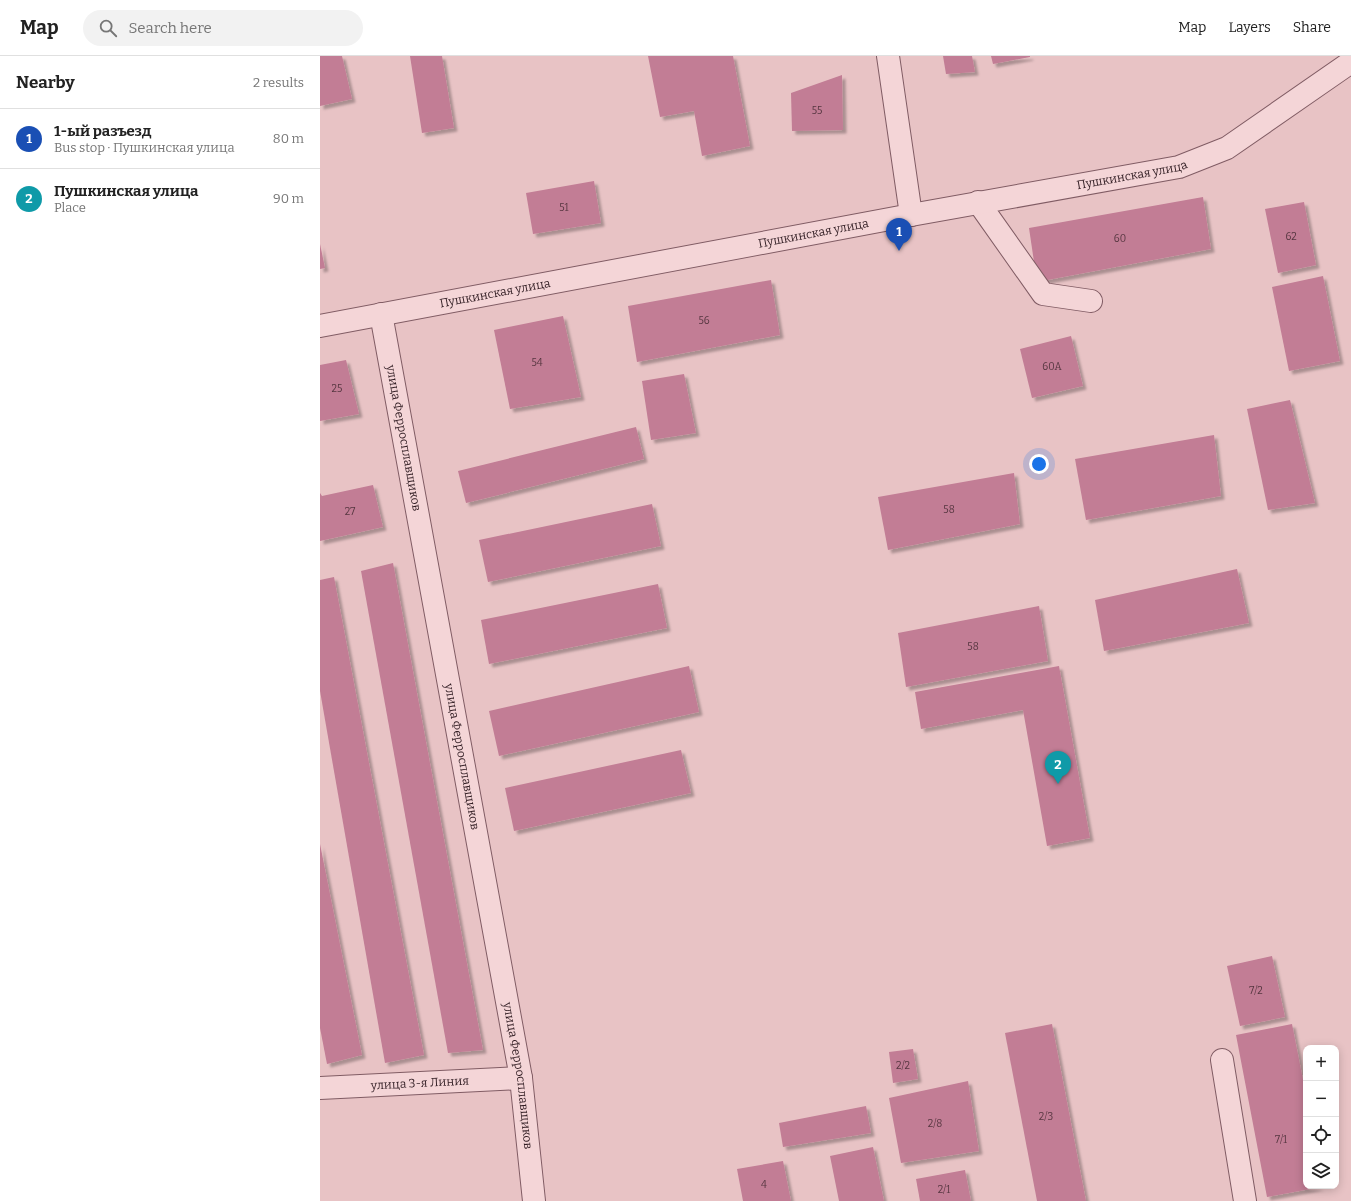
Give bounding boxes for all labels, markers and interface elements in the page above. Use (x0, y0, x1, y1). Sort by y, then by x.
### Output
search box (83, 10, 363, 46)
text: Map (20, 16, 59, 39)
icon: search (97, 17, 119, 39)
text: Search here (129, 19, 212, 37)
text: Map (1178, 19, 1206, 36)
text: Layers (1228, 19, 1271, 36)
text: Share (1293, 19, 1331, 36)
text: Nearby (16, 72, 75, 93)
text: 2 results (253, 75, 304, 90)
house number: 55 (812, 105, 822, 117)
text: 1-ый разъезд (54, 122, 152, 140)
text: 1 (26, 131, 32, 146)
text: 80 m (273, 131, 304, 146)
text: Bus stop · Пушкинская улица (54, 140, 235, 155)
street label: Пушкинская улица (1076, 157, 1190, 192)
text: Пушкинская улица (54, 182, 199, 200)
text: 2 (25, 191, 33, 206)
text: 90 m (273, 191, 304, 206)
text: Place (54, 200, 86, 215)
house number: 51 (559, 202, 569, 214)
street label: Пушкинская улица (757, 216, 870, 251)
pin: 1 (886, 218, 912, 251)
house number: 62 (1285, 231, 1297, 243)
house number: 60 (1114, 233, 1126, 245)
street label: Пушкинская улица (438, 276, 552, 310)
house number: 56 (698, 315, 710, 327)
house number: 54 (531, 357, 543, 369)
house number: 60А (1042, 361, 1063, 373)
street label: улица Ферросплавщиков (383, 363, 424, 512)
house number: 25 (332, 383, 342, 395)
your location (1029, 454, 1049, 474)
house number: 58 (943, 504, 955, 516)
house number: 27 (345, 506, 355, 518)
house number: 58 (967, 641, 979, 653)
street label: улица Ферросплавщиков (442, 681, 482, 831)
pin: 2 (1045, 751, 1071, 784)
house number: 7/2 (1249, 985, 1263, 997)
street label: улица Ферросплавщиков (500, 1000, 535, 1150)
map controls (1303, 1045, 1339, 1189)
button: + (1303, 1045, 1339, 1081)
house number: 2/2 (896, 1060, 910, 1072)
street label: улица 3-я Линия (370, 1074, 470, 1093)
button: − (1303, 1081, 1339, 1117)
house number: 2/3 (1039, 1111, 1053, 1123)
button: locate (1303, 1117, 1339, 1153)
house number: 2/8 (928, 1118, 942, 1130)
house number: 7/1 (1275, 1134, 1287, 1146)
button: layers (1303, 1153, 1339, 1189)
house number: 4 (761, 1179, 767, 1191)
house number: 2/1 (938, 1184, 950, 1196)

